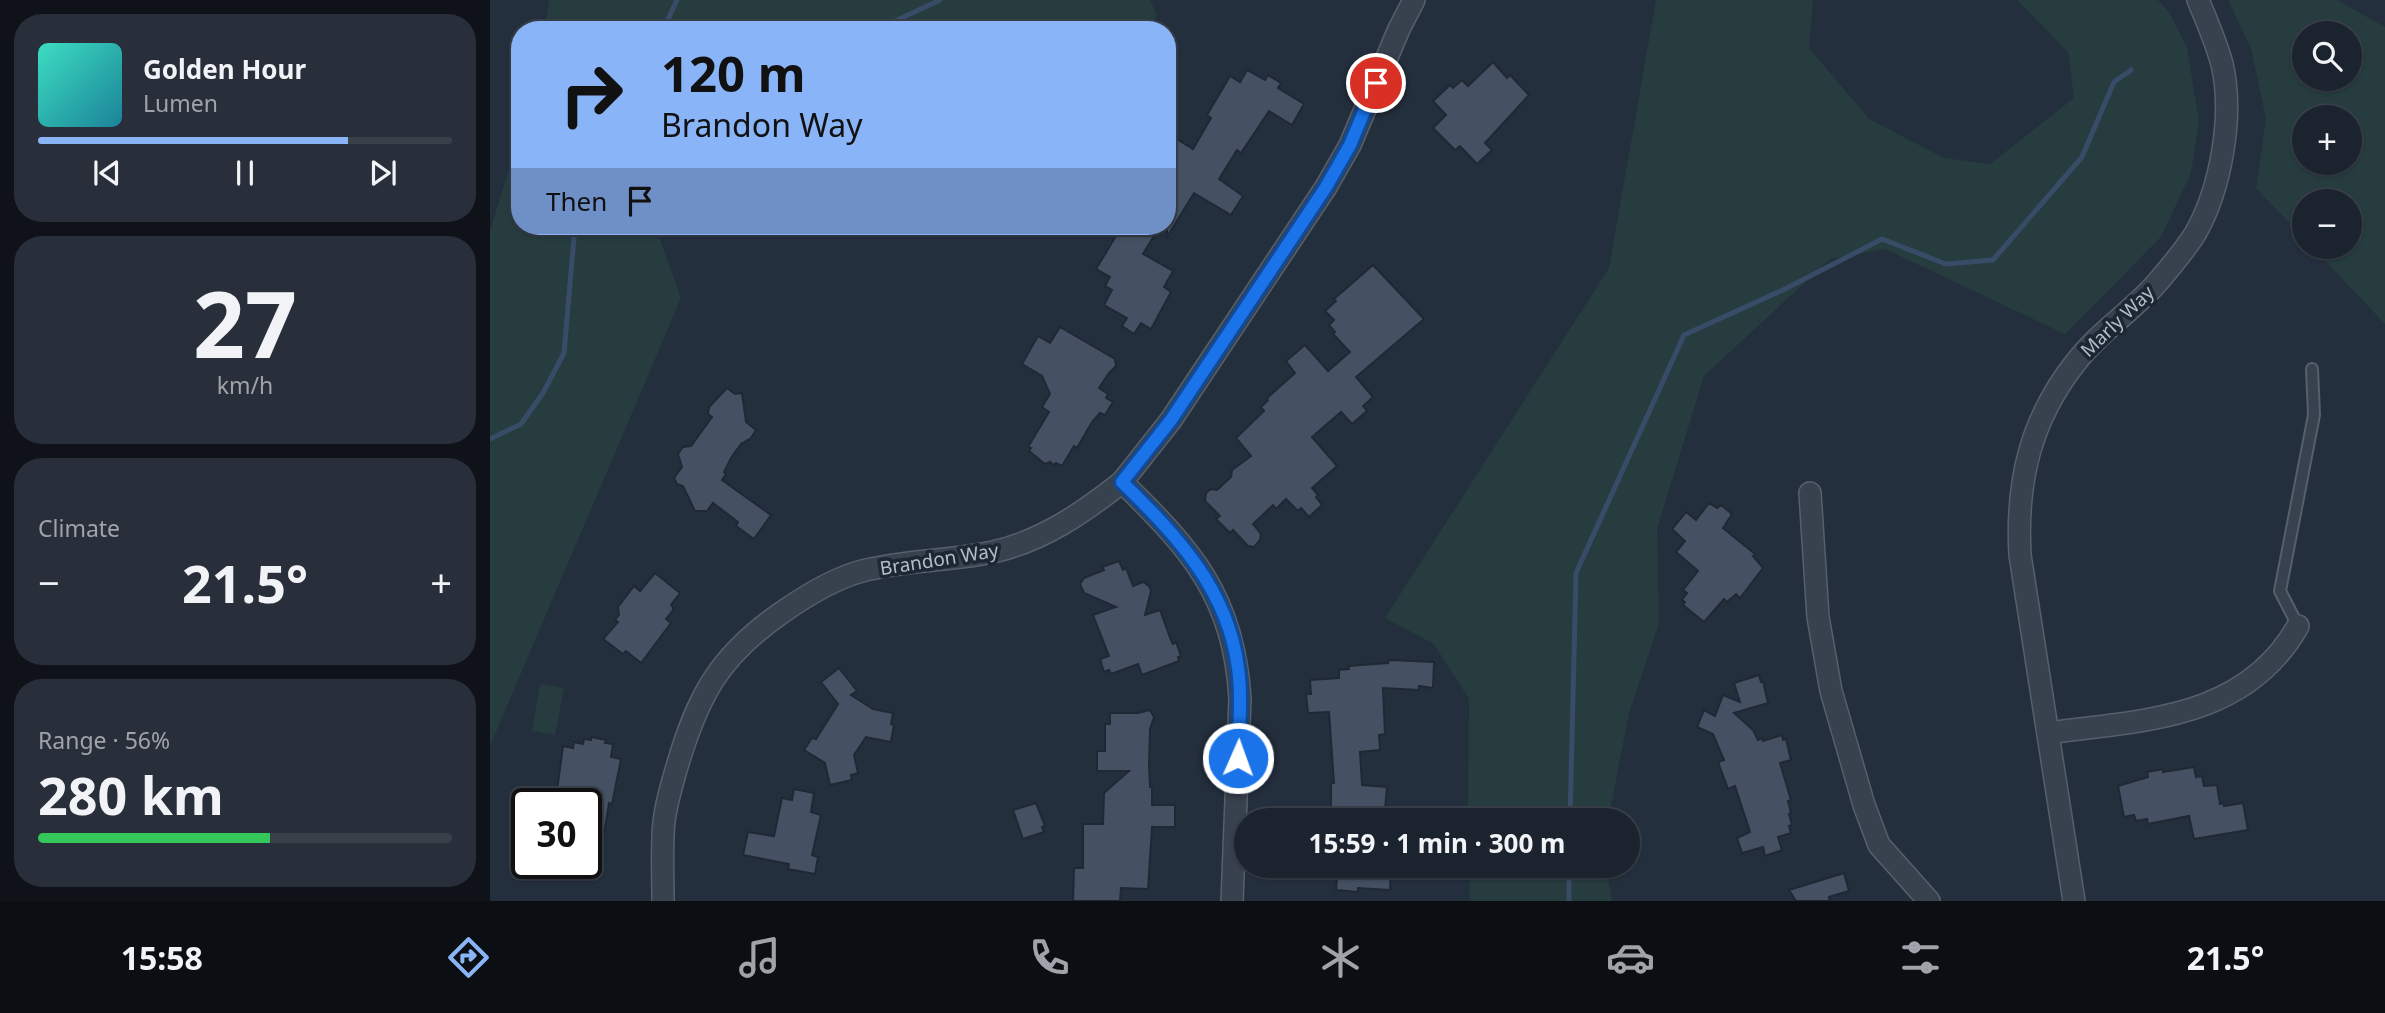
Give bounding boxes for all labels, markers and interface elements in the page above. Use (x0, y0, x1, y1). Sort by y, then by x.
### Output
map controls (2292, 21, 2362, 259)
button: search (2292, 21, 2362, 91)
text: 120 m (661, 40, 806, 106)
icon: right (546, 49, 637, 140)
text: Golden Hour (143, 51, 306, 87)
pin (1346, 53, 1406, 113)
icon: arrive (1357, 64, 1395, 102)
text: Lumen (143, 87, 218, 119)
text: Brandon Way (661, 103, 863, 146)
button: + (2292, 105, 2362, 175)
icon: previous (88, 154, 126, 192)
icon: pause (226, 154, 264, 192)
icon: next (364, 154, 402, 192)
icon: arrive (621, 182, 659, 220)
text: Then (546, 183, 607, 219)
button: − (2292, 189, 2362, 259)
text: 27 (193, 261, 297, 385)
street label: Marly Way (2075, 279, 2160, 363)
text: km/h (217, 369, 273, 401)
text: Climate (38, 512, 120, 544)
street label: Brandon Way (878, 537, 1000, 581)
text: 21.5° (182, 547, 308, 618)
text: − (38, 556, 60, 608)
text: + (430, 556, 452, 608)
position arrow (1201, 721, 1275, 795)
text: Range · 56% (38, 724, 170, 756)
text: 280 km (38, 759, 224, 830)
speed limit sign: 30 (511, 788, 602, 879)
text: 15:59 · 1 min · 300 m (1309, 825, 1565, 861)
icon: directions (444, 933, 493, 982)
icon: music (735, 933, 784, 982)
icon: phone (1025, 933, 1074, 982)
icon: climate (1316, 933, 1365, 982)
icon: car (1606, 933, 1655, 982)
icon: filters (1896, 933, 1945, 982)
text: 15:58 (121, 936, 203, 979)
text: 21.5° (2187, 936, 2264, 979)

